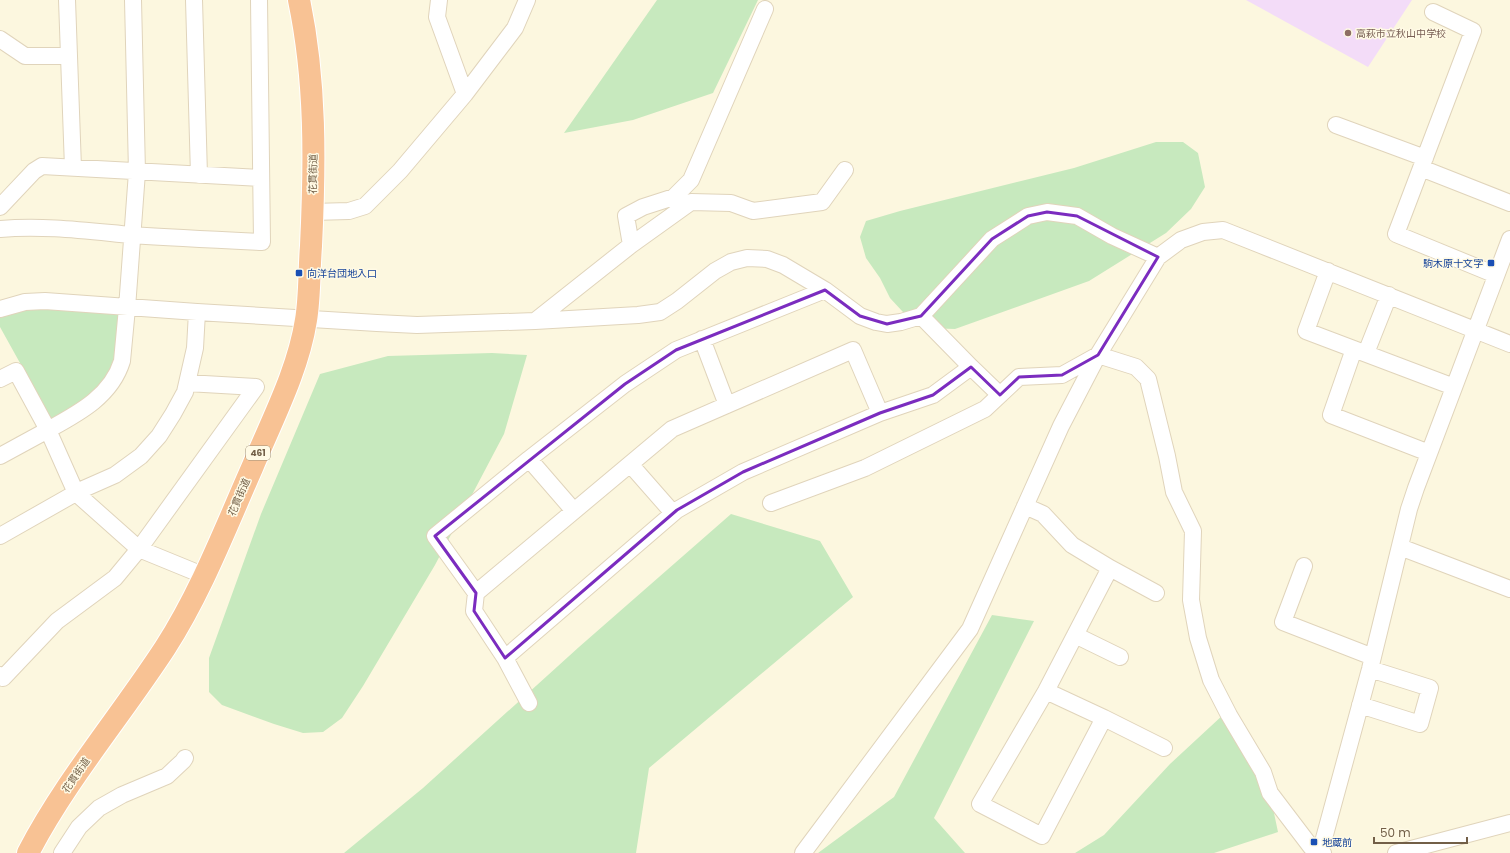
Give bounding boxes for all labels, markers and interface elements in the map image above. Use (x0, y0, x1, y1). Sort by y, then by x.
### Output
place label: 高萩市立秋山中学校 (1356, 26, 1446, 41)
marker: 高萩市立秋山中学校 (1343, 28, 1353, 38)
street label: 花貫街道 (305, 154, 321, 194)
place label: 駒木原十文字 (1423, 256, 1483, 271)
marker: 駒木原十文字 (1486, 258, 1496, 268)
place label: 向洋台団地入口 (307, 266, 377, 281)
marker: 向洋台団地入口 (294, 268, 304, 278)
road number: 461 (246, 446, 270, 460)
street label: 花貫街道 (224, 476, 254, 518)
street label: 花貫街道 (58, 754, 94, 796)
scale bar (1374, 819, 1467, 845)
text: 50 m (1380, 824, 1411, 841)
place label: 地蔵前 (1322, 835, 1352, 850)
marker: 地蔵前 (1309, 837, 1319, 847)

